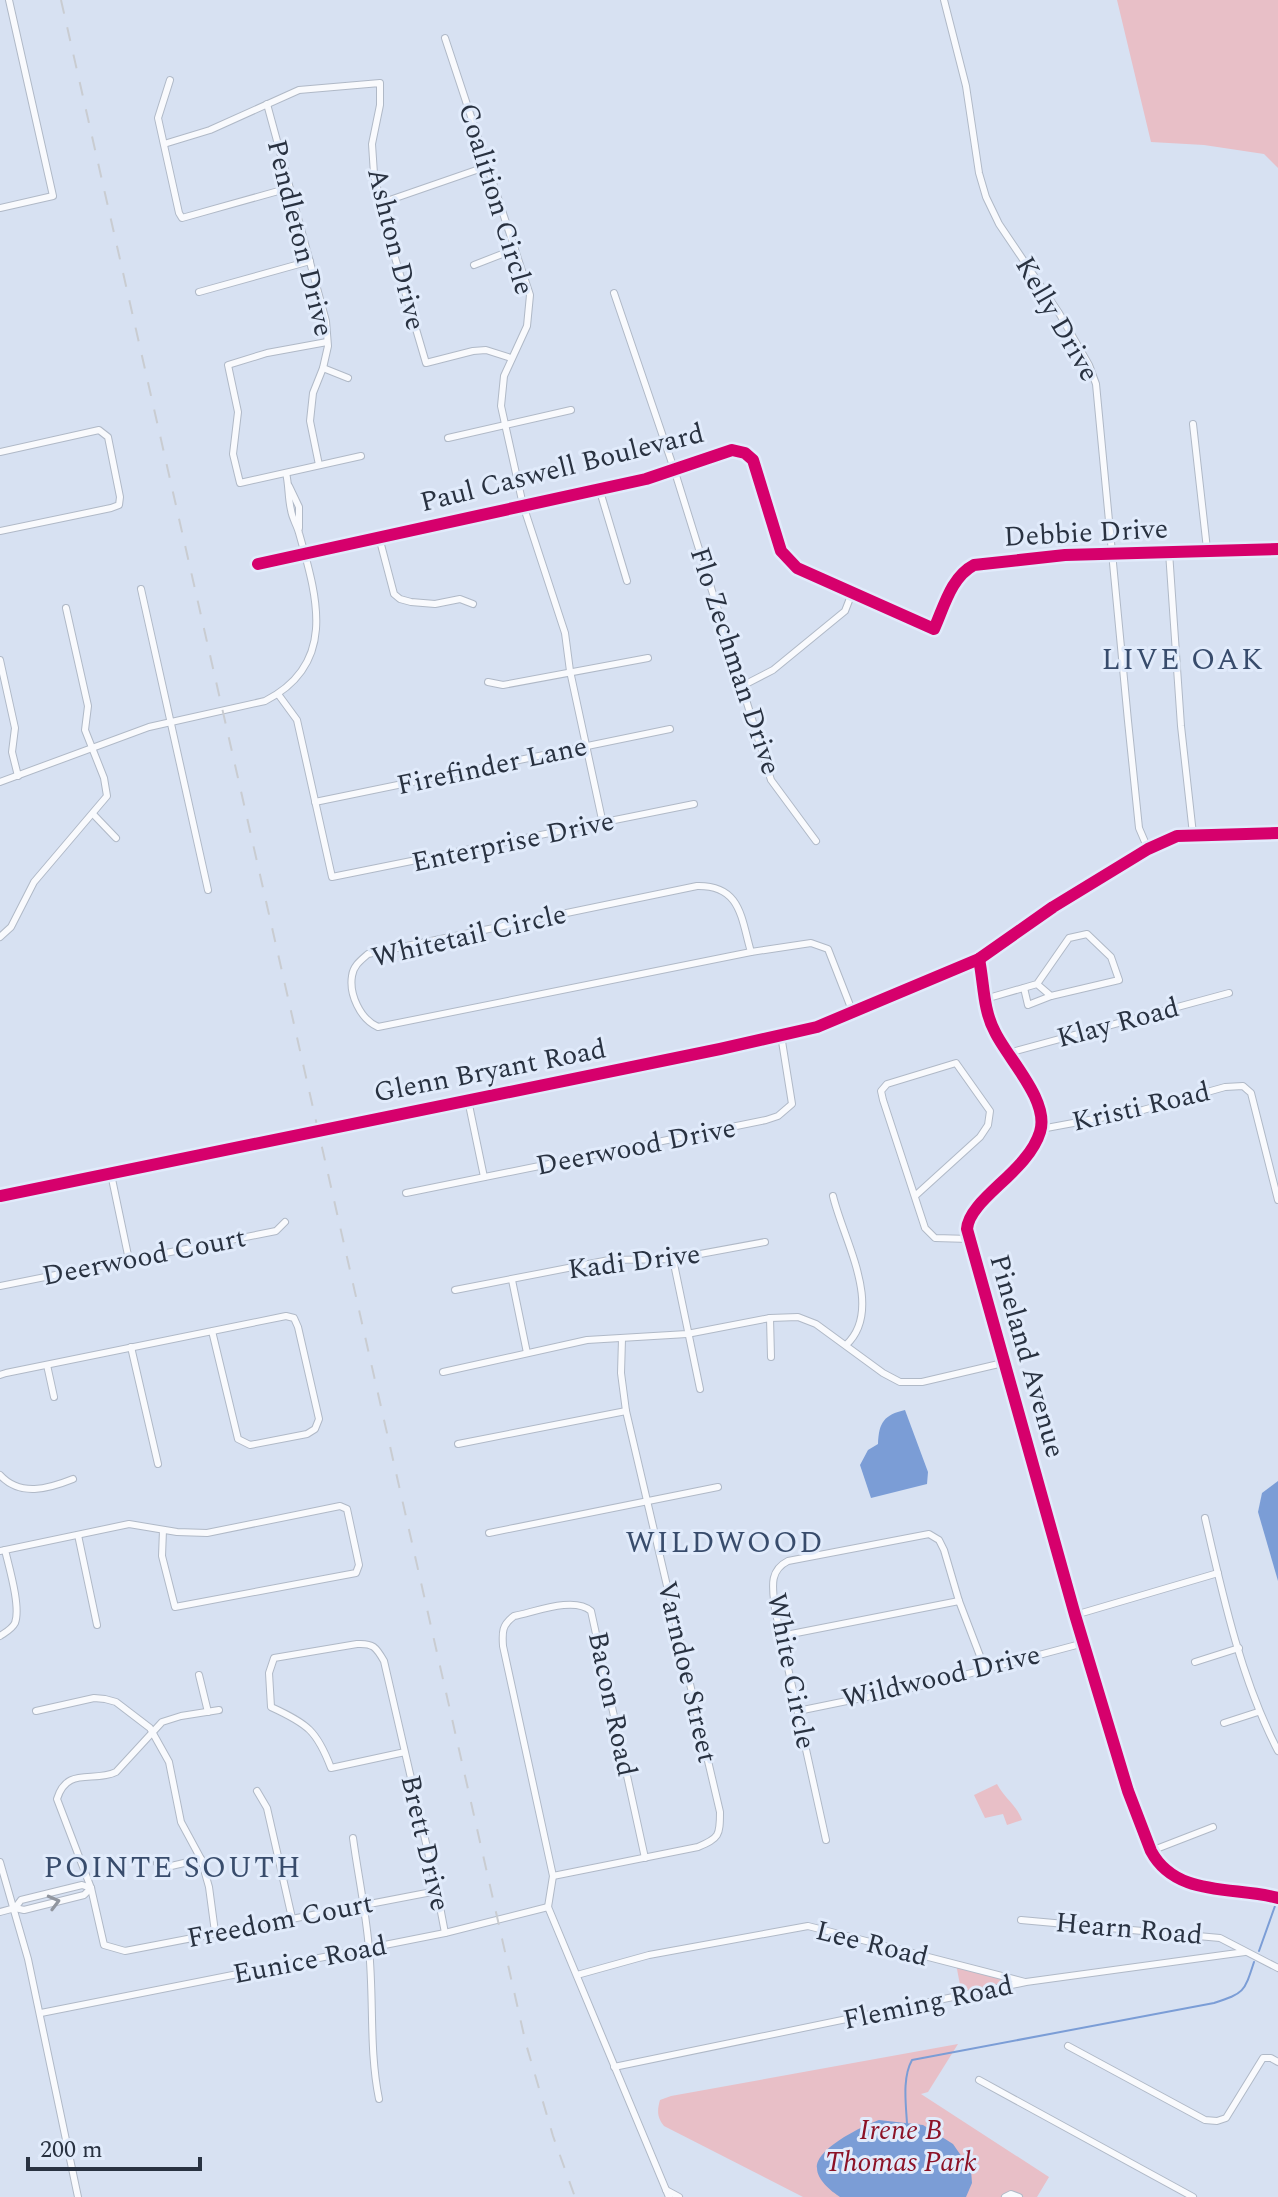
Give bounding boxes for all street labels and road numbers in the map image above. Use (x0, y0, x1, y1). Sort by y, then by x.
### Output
street label: Coalition Circle (446, 98, 546, 300)
street label: Pendleton Drive (255, 135, 345, 341)
street label: Ashton Drive (355, 163, 437, 335)
street label: Kelly Drive (1004, 248, 1110, 390)
street label: Paul Caswell Boulevard (415, 412, 709, 524)
street label: Debbie Drive (1003, 507, 1169, 559)
street label: Flo Zechman Drive (678, 542, 792, 780)
street label: Firefinder Lane (393, 725, 591, 807)
street label: Enterprise Drive (408, 800, 618, 884)
street label: Whitetail Circle (367, 893, 571, 979)
street label: Klay Road (1052, 986, 1184, 1060)
street label: Glenn Bryant Road (370, 1027, 610, 1115)
street label: Kristi Road (1068, 1070, 1214, 1144)
street label: Deerwood Drive (532, 1107, 740, 1187)
street label: Deerwood Court (39, 1216, 249, 1298)
street label: Kadi Drive (565, 1233, 703, 1291)
street label: Pineland Avenue (977, 1249, 1077, 1463)
street label: Varndoe Street (645, 1577, 729, 1767)
street label: White Circle (755, 1589, 827, 1753)
street label: Bacon Road (576, 1628, 648, 1780)
street label: Wildwood Drive (837, 1633, 1045, 1721)
street label: Brett Drive (388, 1771, 462, 1915)
street label: Freedom Court (183, 1882, 377, 1960)
street label: Hearn Road (1054, 1901, 1204, 1957)
street label: Lee Road (811, 1909, 933, 1979)
street label: Eunice Road (229, 1924, 391, 1996)
street label: Fleming Road (839, 1964, 1017, 2042)

